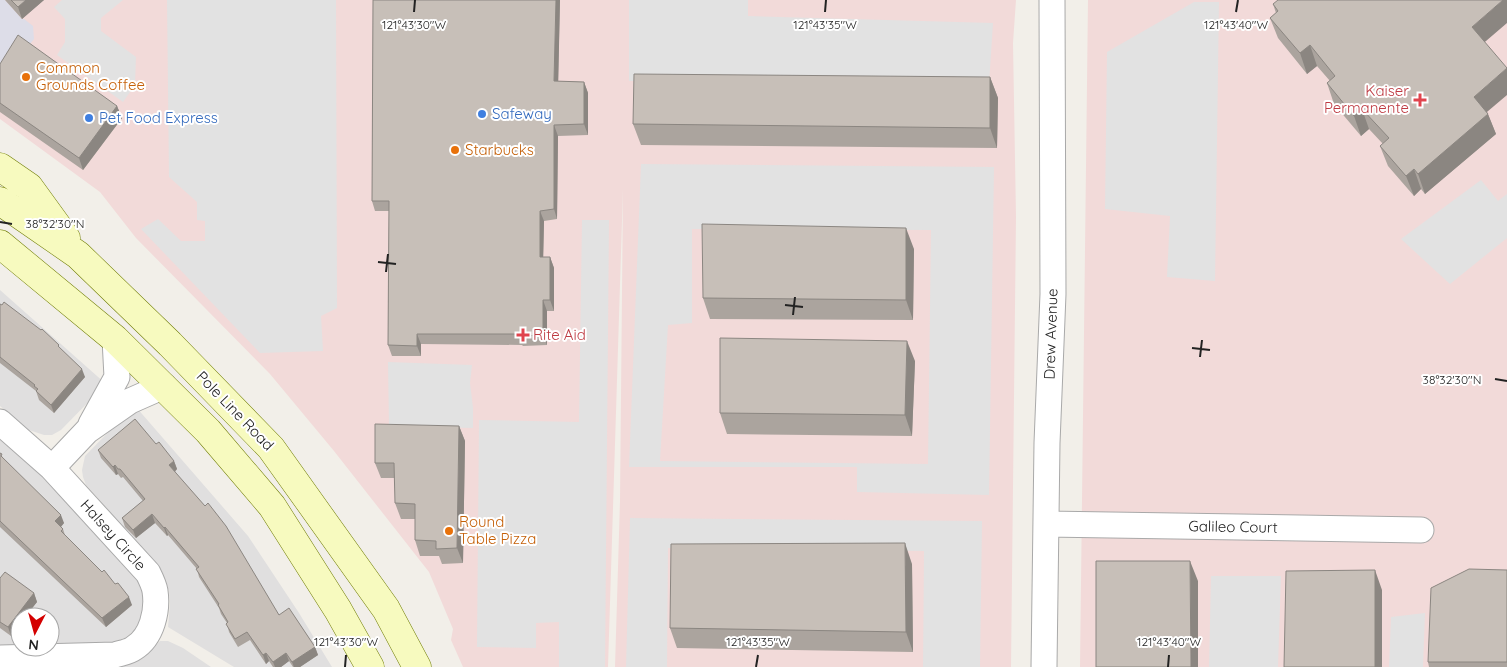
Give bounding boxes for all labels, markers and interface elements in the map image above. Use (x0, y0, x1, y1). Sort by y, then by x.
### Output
text: 121°43'30"W (382, 17, 446, 32)
text: 121°43'35"W (793, 17, 857, 32)
text: 121°43'40"W (1204, 17, 1268, 32)
place label: Common Grounds Coffee (36, 58, 145, 94)
marker: Common Grounds Coffee (20, 71, 32, 83)
place label: Kaiser Permanente (1324, 81, 1409, 117)
marker: Kaiser Permanente (1413, 93, 1427, 107)
place label: Safeway (492, 104, 552, 123)
place label: Pet Food Express (99, 108, 218, 127)
marker: Safeway (476, 108, 488, 120)
marker: Pet Food Express (83, 112, 95, 124)
place label: Starbucks (465, 140, 534, 159)
marker: Starbucks (449, 144, 461, 156)
text: 38°32'30"N (26, 216, 84, 231)
street label: Drew Avenue (1039, 288, 1062, 380)
place label: Rite Aid (533, 325, 586, 344)
marker: Rite Aid (517, 329, 529, 341)
street label: Pole Line Road (193, 367, 278, 454)
text: 38°32'30"N (1423, 372, 1481, 387)
street label: Halsey Circle (76, 495, 150, 574)
place label: Round Table Pizza (459, 512, 536, 548)
street label: Galileo Court (1188, 516, 1278, 537)
marker: Round Table Pizza (443, 525, 455, 537)
north arrow (10, 607, 60, 657)
text: 121°43'30"W (314, 634, 378, 649)
text: 121°43'35"W (726, 634, 790, 649)
text: 121°43'40"W (1137, 634, 1201, 649)
text: N (28, 635, 40, 654)

